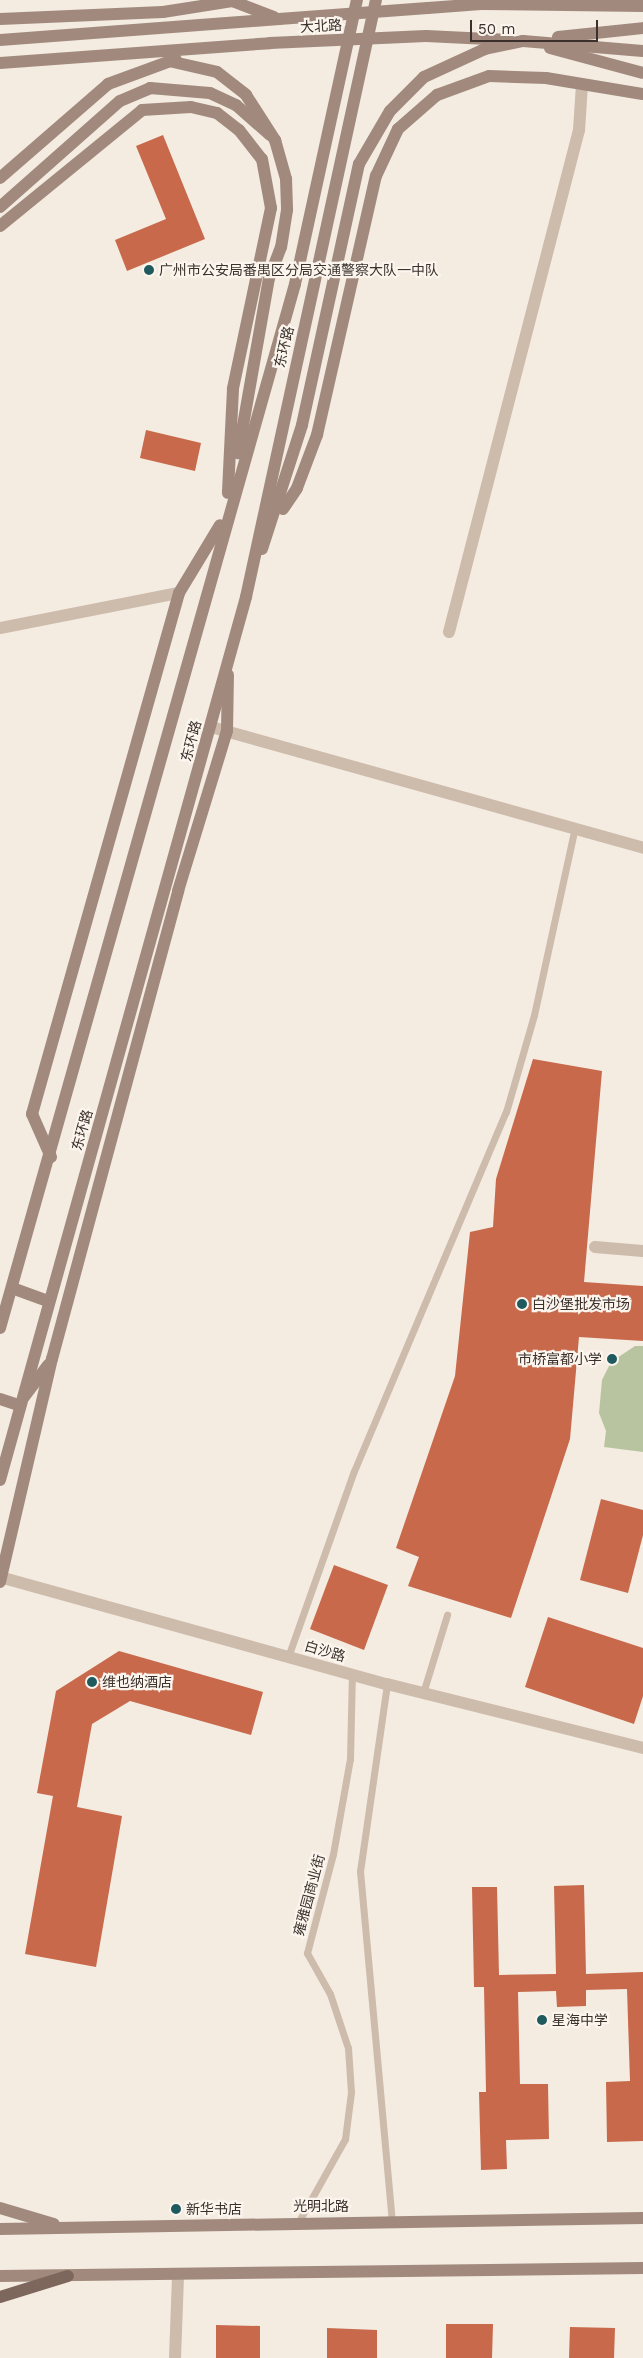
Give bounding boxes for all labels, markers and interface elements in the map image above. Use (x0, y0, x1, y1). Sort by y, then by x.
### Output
scale bar (473, 10, 600, 42)
street label: 大北路 (300, 17, 342, 35)
text: 50 m (478, 20, 515, 38)
place label: 广州市公安局番禺区分局交通警察大队一中队 (159, 262, 439, 278)
marker: 广州市公安局番禺区分局交通警察大队一中队 (143, 264, 155, 276)
street label: 东环路 (271, 325, 297, 369)
street label: 东环路 (177, 719, 205, 763)
street label: 东环路 (68, 1107, 96, 1153)
place label: 白沙堡批发市场 (532, 1296, 630, 1312)
marker: 白沙堡批发市场 (516, 1298, 528, 1310)
place label: 市桥富都小学 (518, 1351, 602, 1367)
marker: 市桥富都小学 (606, 1353, 618, 1365)
street label: 白沙路 (302, 1637, 348, 1665)
place label: 维也纳酒店 (102, 1674, 172, 1690)
marker: 维也纳酒店 (86, 1676, 98, 1688)
street label: 雍雅园商业街 (290, 1852, 328, 1938)
place label: 星海中学 (552, 2012, 608, 2028)
marker: 星海中学 (536, 2014, 548, 2026)
street label: 光明北路 (293, 2198, 349, 2214)
place label: 新华书店 (186, 2201, 242, 2217)
marker: 新华书店 (170, 2203, 182, 2215)

